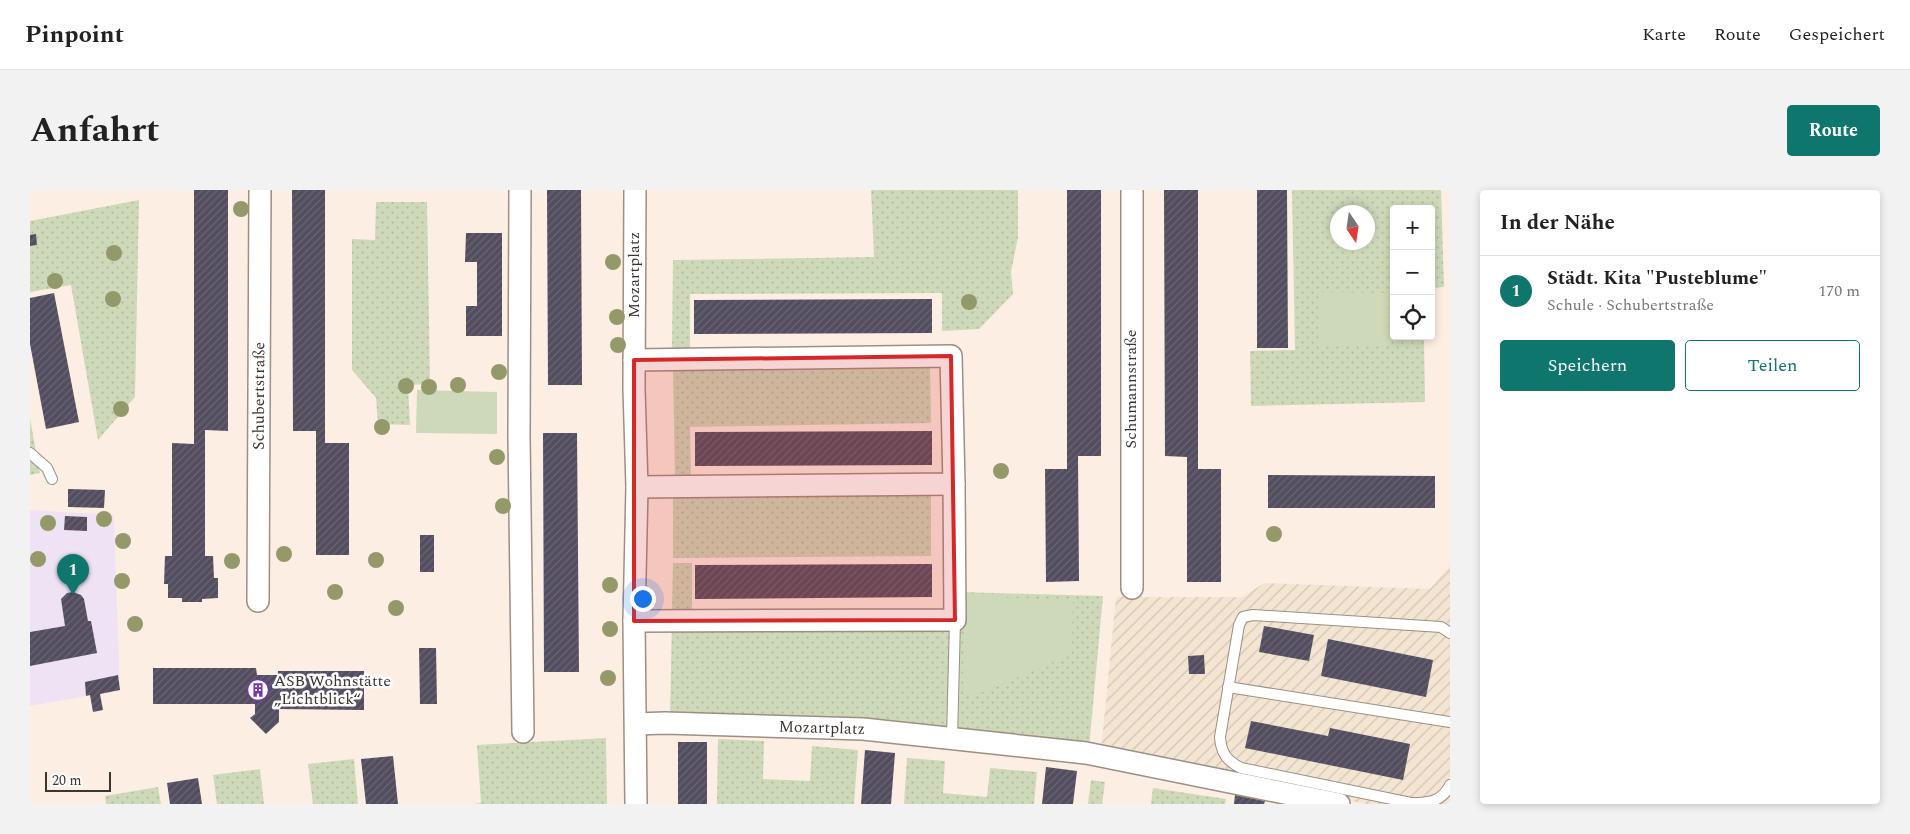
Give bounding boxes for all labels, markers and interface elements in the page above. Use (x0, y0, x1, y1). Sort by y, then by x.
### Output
text: Pinpoint (25, 17, 124, 53)
text: Karte (1642, 21, 1686, 48)
text: Route (1714, 21, 1761, 48)
text: Gespeichert (1789, 21, 1885, 48)
text: Anfahrt (30, 104, 160, 157)
button: Route (1787, 105, 1880, 156)
north arrow (1330, 205, 1375, 250)
map controls (1390, 205, 1435, 340)
button: + (1390, 205, 1435, 250)
text: In der Nähe (1500, 207, 1615, 239)
street label: Mozartplatz (622, 232, 646, 318)
button: − (1390, 250, 1435, 295)
text: Städt. Kita "Pusteblume" (1547, 264, 1767, 293)
text: 1 (1512, 279, 1520, 303)
text: 170 m (1818, 279, 1860, 303)
text: Schule · Schubertstraße (1547, 293, 1714, 317)
button: locate (1390, 295, 1435, 340)
street label: Schumannstraße (1119, 329, 1143, 449)
button: Speichern (1500, 340, 1675, 391)
button: Teilen (1685, 340, 1860, 391)
street label: Schubertstraße (247, 342, 271, 450)
pin: 1 (57, 554, 89, 595)
your location (630, 586, 656, 612)
place label: ASB Wohnstätte „Lichtblick“ (274, 669, 391, 711)
building icon: ASB Wohnstätte „Lichtblick“ (246, 678, 270, 702)
street label: Mozartplatz (778, 714, 866, 741)
scale bar (45, 769, 111, 792)
text: 20 m (52, 770, 82, 791)

